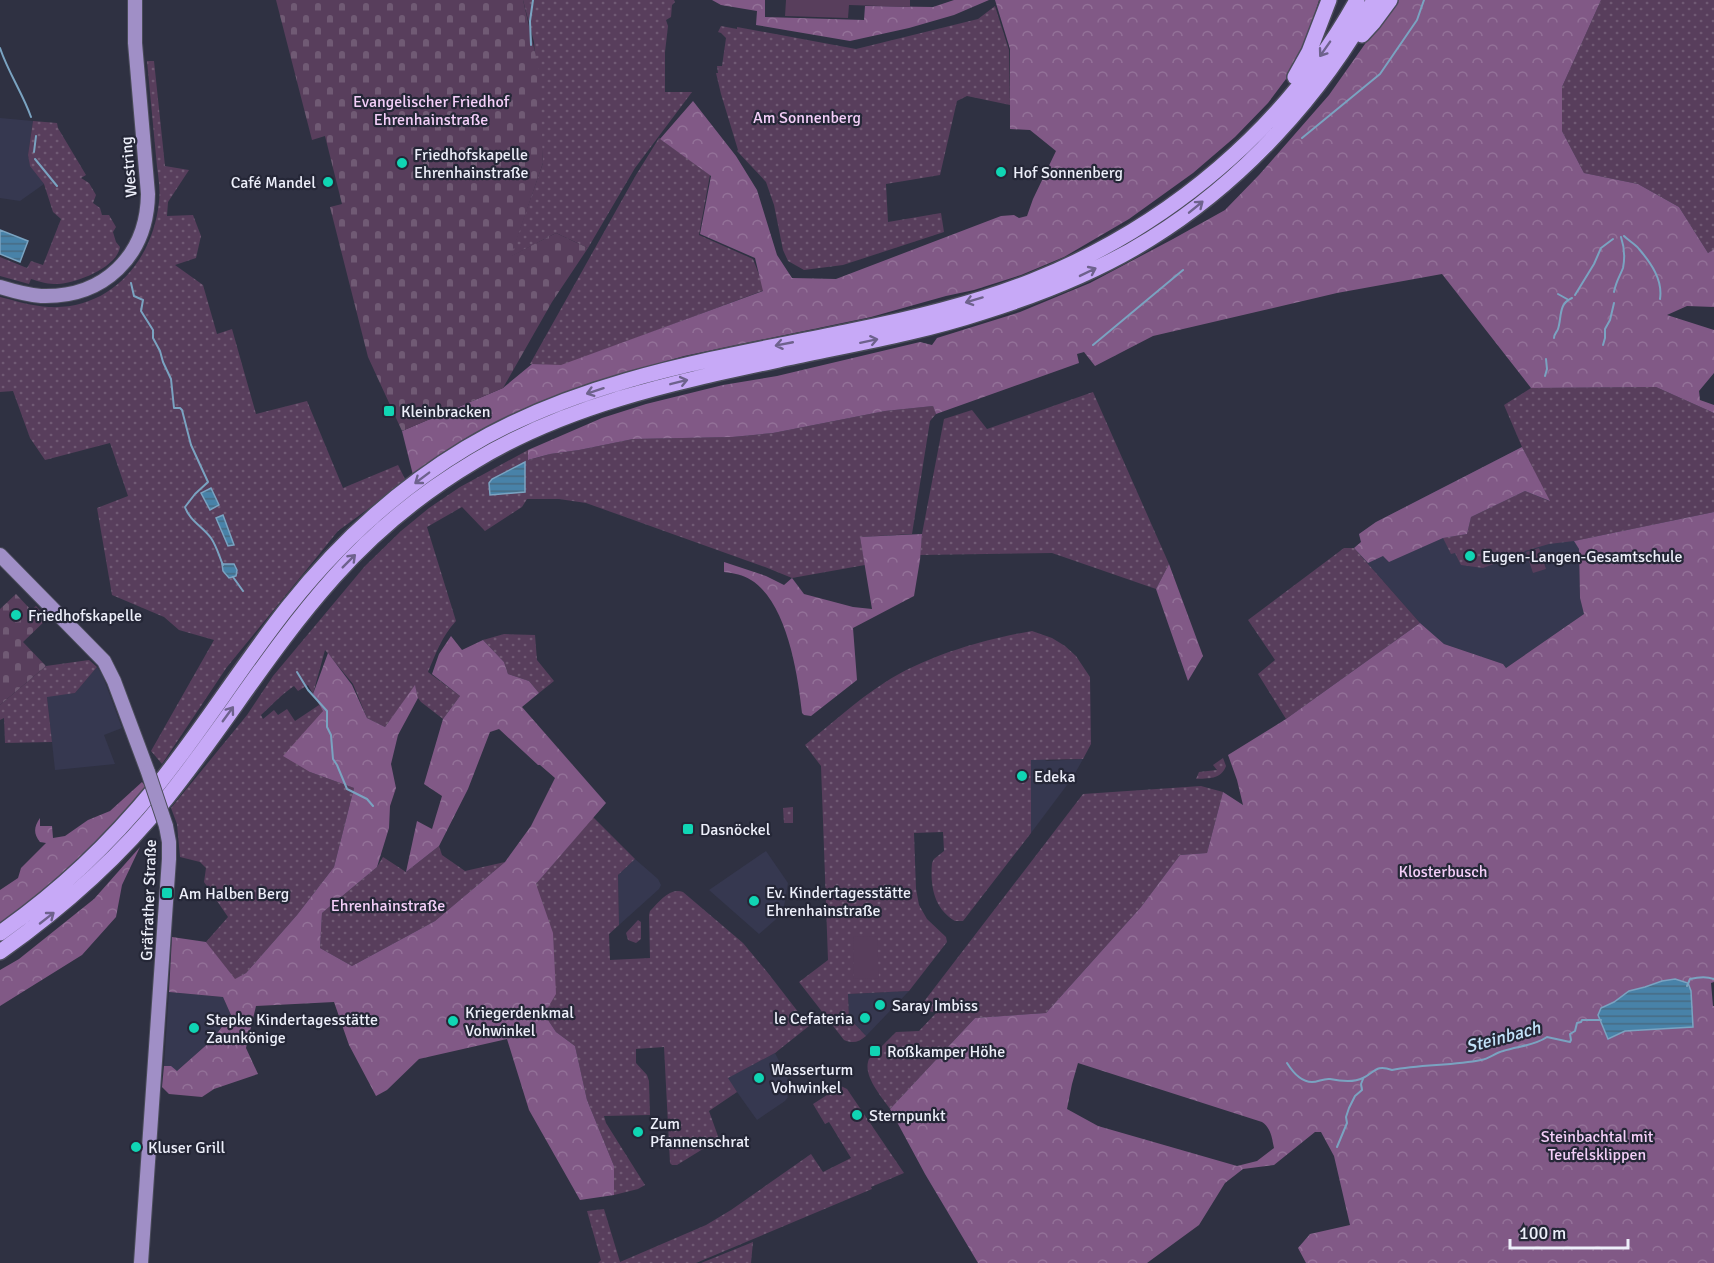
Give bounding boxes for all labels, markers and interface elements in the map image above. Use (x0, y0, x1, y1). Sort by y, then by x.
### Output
one-way arrow (1319, 41, 1331, 57)
park label: Evangelischer Friedhof Ehrenhainstraße (353, 92, 510, 130)
park label: Am Sonnenberg (753, 108, 861, 128)
street label: Westring (116, 136, 142, 198)
place label: Friedhofskapelle Ehrenhainstraße (414, 145, 529, 183)
marker: Friedhofskapelle Ehrenhainstraße (395, 156, 409, 170)
place label: Hof Sonnenberg (1013, 163, 1123, 183)
marker: Hof Sonnenberg (994, 165, 1008, 179)
place label: Café Mandel (231, 173, 316, 193)
marker: Café Mandel (321, 175, 335, 189)
one-way arrow (1187, 200, 1203, 213)
one-way arrow (1079, 265, 1097, 277)
one-way arrow (965, 295, 984, 306)
one-way arrow (859, 335, 878, 346)
one-way arrow (775, 339, 794, 351)
one-way arrow (669, 376, 688, 388)
one-way arrow (586, 386, 605, 397)
place label: Kleinbracken (401, 402, 490, 422)
marker: Kleinbracken (382, 404, 396, 418)
one-way arrow (414, 471, 430, 484)
place label: Eugen-Langen-Gesamtschule (1482, 547, 1683, 567)
marker: Eugen-Langen-Gesamtschule (1463, 549, 1477, 563)
one-way arrow (341, 554, 356, 569)
place label: Friedhofskapelle (28, 606, 142, 626)
marker: Friedhofskapelle (9, 608, 23, 622)
one-way arrow (222, 707, 234, 723)
place label: Edeka (1034, 767, 1076, 787)
marker: Edeka (1015, 769, 1029, 783)
place label: Dasnöckel (700, 820, 771, 840)
marker: Dasnöckel (681, 822, 695, 836)
street label: Gräfrather Straße (137, 839, 161, 961)
park label: Klosterbusch (1398, 862, 1488, 882)
place label: Ev. Kindertagesstätte Ehrenhainstraße (766, 883, 911, 921)
place label: Am Halben Berg (179, 884, 289, 904)
marker: Am Halben Berg (160, 886, 174, 900)
marker: Ev. Kindertagesstätte Ehrenhainstraße (747, 894, 761, 908)
park label: Ehrenhainstraße (331, 896, 445, 916)
one-way arrow (39, 911, 55, 924)
place label: Saray Imbiss (892, 996, 978, 1016)
marker: Saray Imbiss (873, 998, 887, 1012)
place label: Kriegerdenkmal Vohwinkel (465, 1003, 574, 1041)
place label: le Cefateria (774, 1009, 853, 1029)
place label: Stepke Kindertagesstätte Zaunkönige (206, 1010, 378, 1048)
marker: le Cefateria (858, 1011, 872, 1025)
marker: Kriegerdenkmal Vohwinkel (446, 1014, 460, 1028)
water label: Steinbach (1463, 1016, 1544, 1058)
marker: Stepke Kindertagesstätte Zaunkönige (187, 1021, 201, 1035)
place label: Roßkamper Höhe (887, 1042, 1005, 1062)
marker: Roßkamper Höhe (868, 1044, 882, 1058)
place label: Wasserturm Vohwinkel (771, 1060, 853, 1098)
marker: Wasserturm Vohwinkel (752, 1071, 766, 1085)
place label: Sternpunkt (869, 1106, 946, 1126)
marker: Sternpunkt (850, 1108, 864, 1122)
place label: Zum Pfannenschrat (650, 1114, 750, 1152)
marker: Zum Pfannenschrat (631, 1125, 645, 1139)
park label: Steinbachtal mit Teufelsklippen (1541, 1127, 1654, 1165)
place label: Kluser Grill (148, 1138, 226, 1158)
marker: Kluser Grill (129, 1140, 143, 1154)
scale bar (1510, 1212, 1628, 1250)
text: 100 m (1519, 1222, 1566, 1244)

